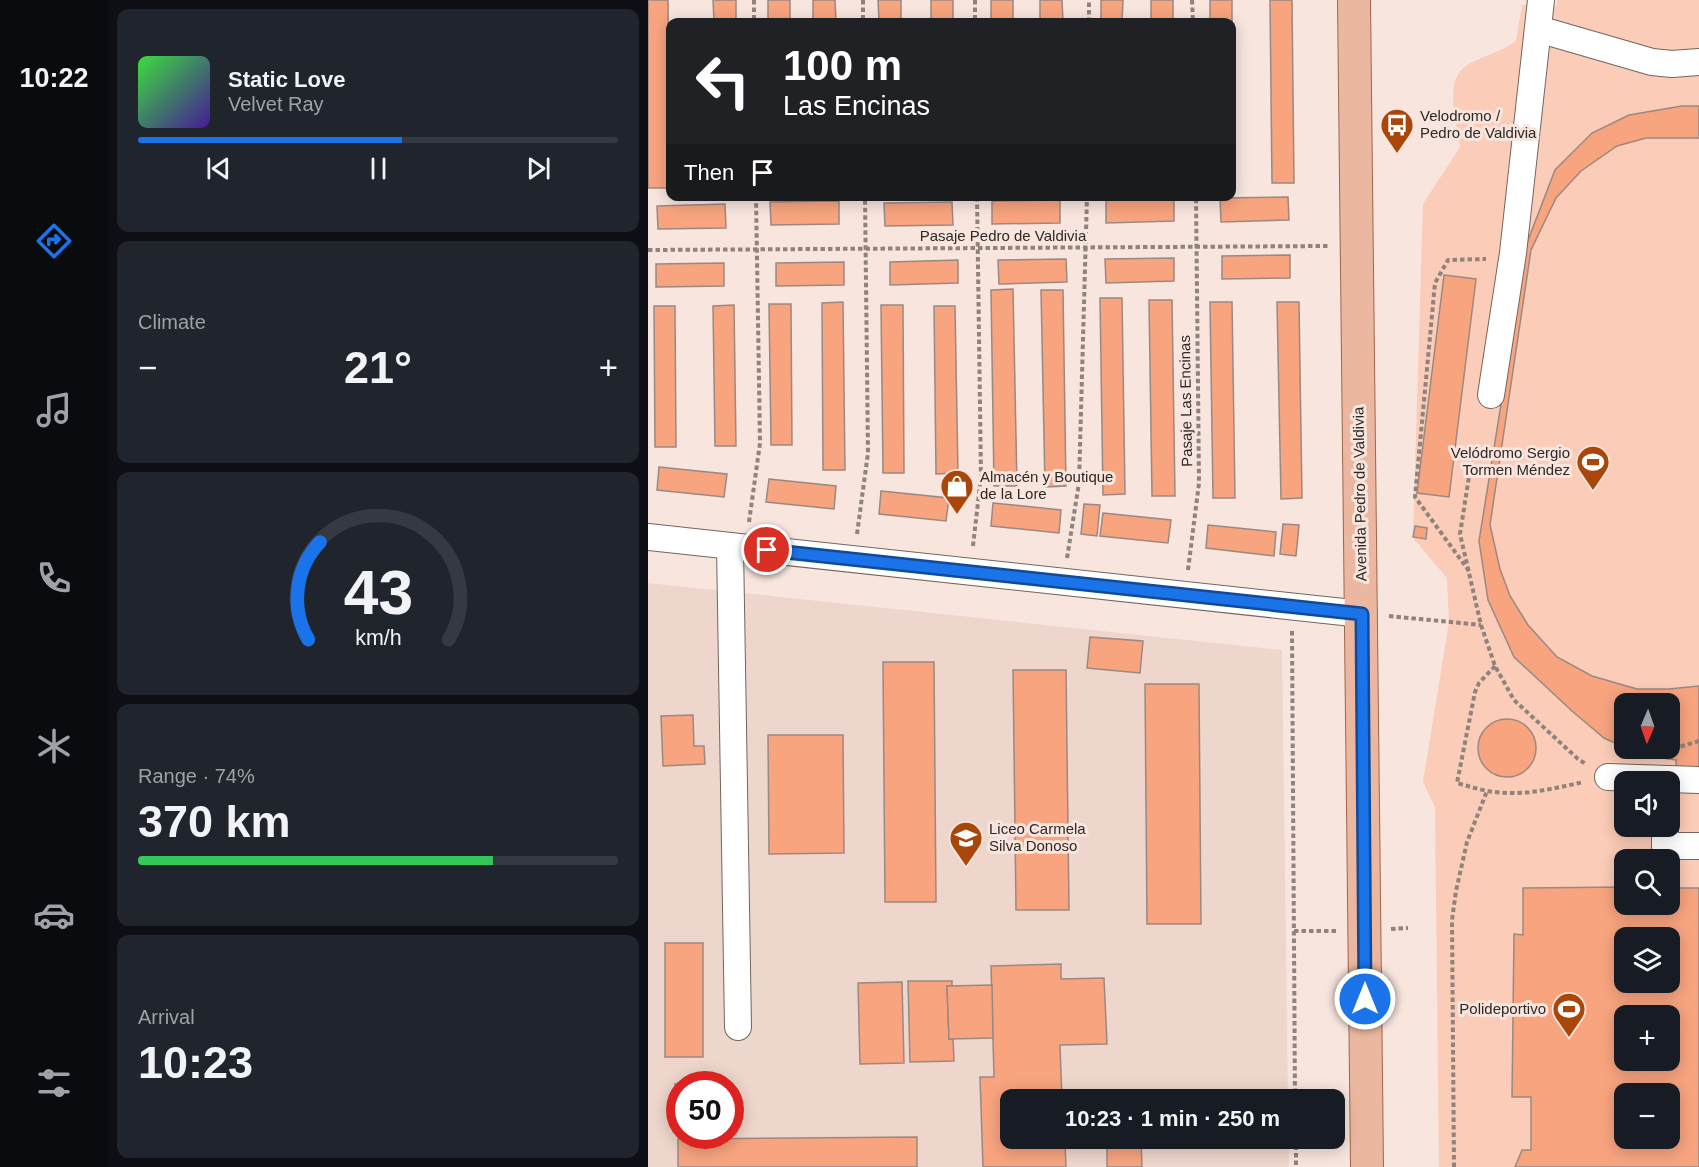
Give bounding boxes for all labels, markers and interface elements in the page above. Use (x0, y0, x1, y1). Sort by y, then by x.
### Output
icon: left (684, 42, 762, 120)
text: 100 m (783, 42, 902, 89)
text: 10:22 (19, 63, 89, 93)
text: Static Love (228, 67, 345, 92)
text: Las Encinas (783, 91, 930, 121)
text: Velvet Ray (228, 93, 324, 115)
bus stop icon: Velodromo / Pedro de Valdivia (1379, 107, 1415, 154)
place label: Velodromo / Pedro de Valdivia (1420, 107, 1537, 141)
icon: previous (202, 152, 235, 185)
icon: pause (362, 152, 395, 185)
icon: next (522, 152, 555, 185)
icon: arrive (746, 156, 779, 189)
text: Then (684, 160, 734, 185)
icon: directions (33, 220, 75, 262)
street label: Pasaje Pedro de Valdivia (920, 227, 1087, 244)
text: Climate (138, 311, 206, 333)
street label: Pasaje Las Encinas (1176, 335, 1195, 467)
text: 21° (344, 342, 412, 393)
text: − (138, 349, 157, 386)
text: + (599, 349, 618, 386)
icon: music (33, 389, 75, 431)
street label: Avenida Pedro de Valdivia (1349, 406, 1370, 581)
place label: Velódromo Sergio Tormen Méndez (1451, 444, 1570, 478)
sports icon: Velódromo Sergio Tormen Méndez (1575, 444, 1611, 491)
shop icon: Almacén y Boutique de la Lore (939, 468, 975, 515)
place label: Almacén y Boutique de la Lore (980, 468, 1113, 502)
pin (741, 524, 792, 575)
icon: arrive (750, 533, 783, 566)
icon: phone (33, 557, 75, 599)
text: 43 (343, 559, 413, 628)
text: km/h (355, 627, 401, 651)
north arrow (1614, 693, 1680, 759)
map controls (1614, 693, 1680, 1149)
icon: climate (33, 725, 75, 767)
text: Range · 74% (138, 765, 255, 787)
button: sound (1614, 771, 1680, 837)
text: 370 km (138, 796, 291, 847)
school or university icon: Liceo Carmela Silva Donoso (948, 820, 984, 867)
place label: Liceo Carmela Silva Donoso (989, 820, 1086, 854)
button: search (1614, 849, 1680, 915)
icon: car (33, 894, 75, 936)
button: layers (1614, 927, 1680, 993)
position arrow (1333, 967, 1397, 1031)
sports icon: Polideportivo (1551, 991, 1587, 1038)
place label: Polideportivo (1459, 1000, 1546, 1017)
button: + (1614, 1005, 1680, 1071)
text: Arrival (138, 1006, 195, 1028)
text: 10:23 (138, 1037, 253, 1088)
icon: filters (33, 1062, 75, 1104)
speed limit sign: 50 (666, 1071, 744, 1149)
button: − (1614, 1083, 1680, 1149)
text: 10:23 · 1 min · 250 m (1065, 1106, 1280, 1131)

